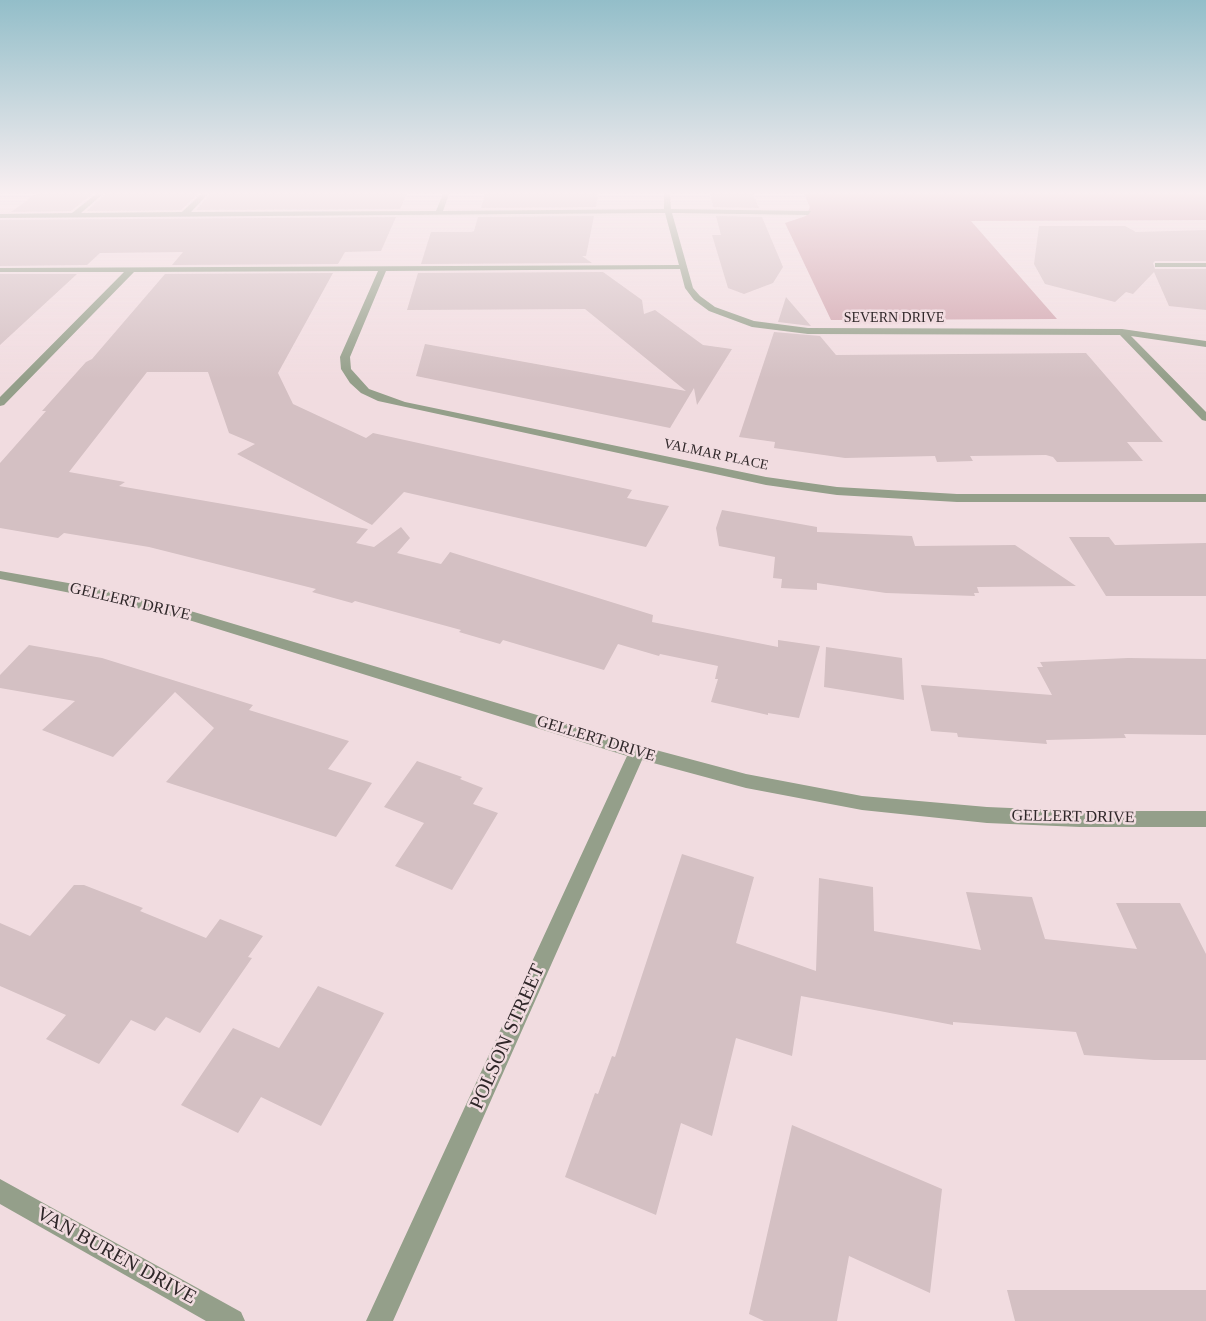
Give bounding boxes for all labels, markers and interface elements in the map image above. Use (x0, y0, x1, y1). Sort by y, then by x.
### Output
street label: SEVERN DRIVE (844, 310, 944, 326)
street label: VALMAR PLACE (662, 436, 770, 474)
street label: GELLERT DRIVE (68, 579, 192, 625)
street label: GELLERT DRIVE (534, 712, 658, 766)
street label: GELLERT DRIVE (1011, 806, 1135, 828)
street label: POLSON STREET (465, 961, 551, 1113)
street label: VAN BUREN DRIVE (32, 1202, 200, 1310)

